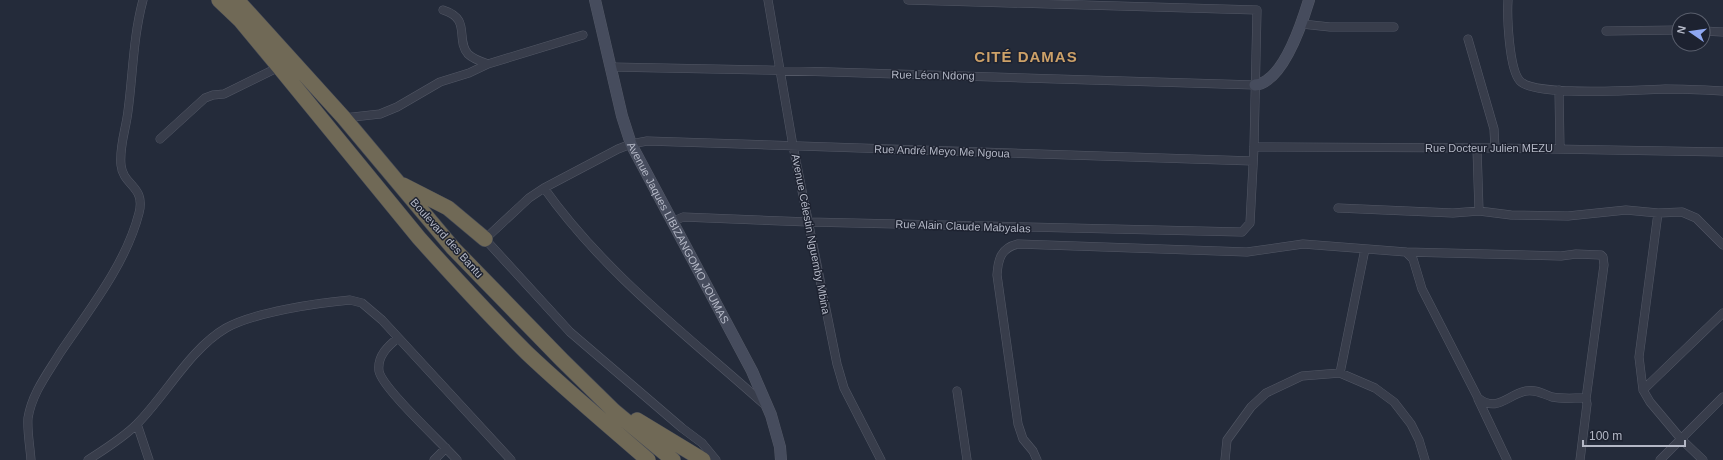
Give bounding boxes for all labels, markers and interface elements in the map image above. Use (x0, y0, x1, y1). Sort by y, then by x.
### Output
north arrow (1671, 12, 1711, 52)
text: N (1675, 24, 1688, 35)
district label: CITÉ DAMAS (974, 48, 1078, 65)
street label: Rue Léon Ndong (891, 68, 975, 82)
street label: Avenue Jaques LIBIZANGOMO JOUMAS (625, 140, 732, 326)
street label: Rue Docteur Julien MEZU (1425, 142, 1553, 154)
street label: Rue André Meyo Me Ngoua (874, 143, 1011, 159)
street label: Avenue Célestin Nguemby Mbina (790, 153, 833, 316)
street label: Boulevard des Bantu (408, 196, 486, 280)
street label: Rue Alain Claude Mabyalas (895, 218, 1031, 234)
scale bar (1583, 422, 1685, 448)
text: 100 m (1589, 429, 1622, 443)

